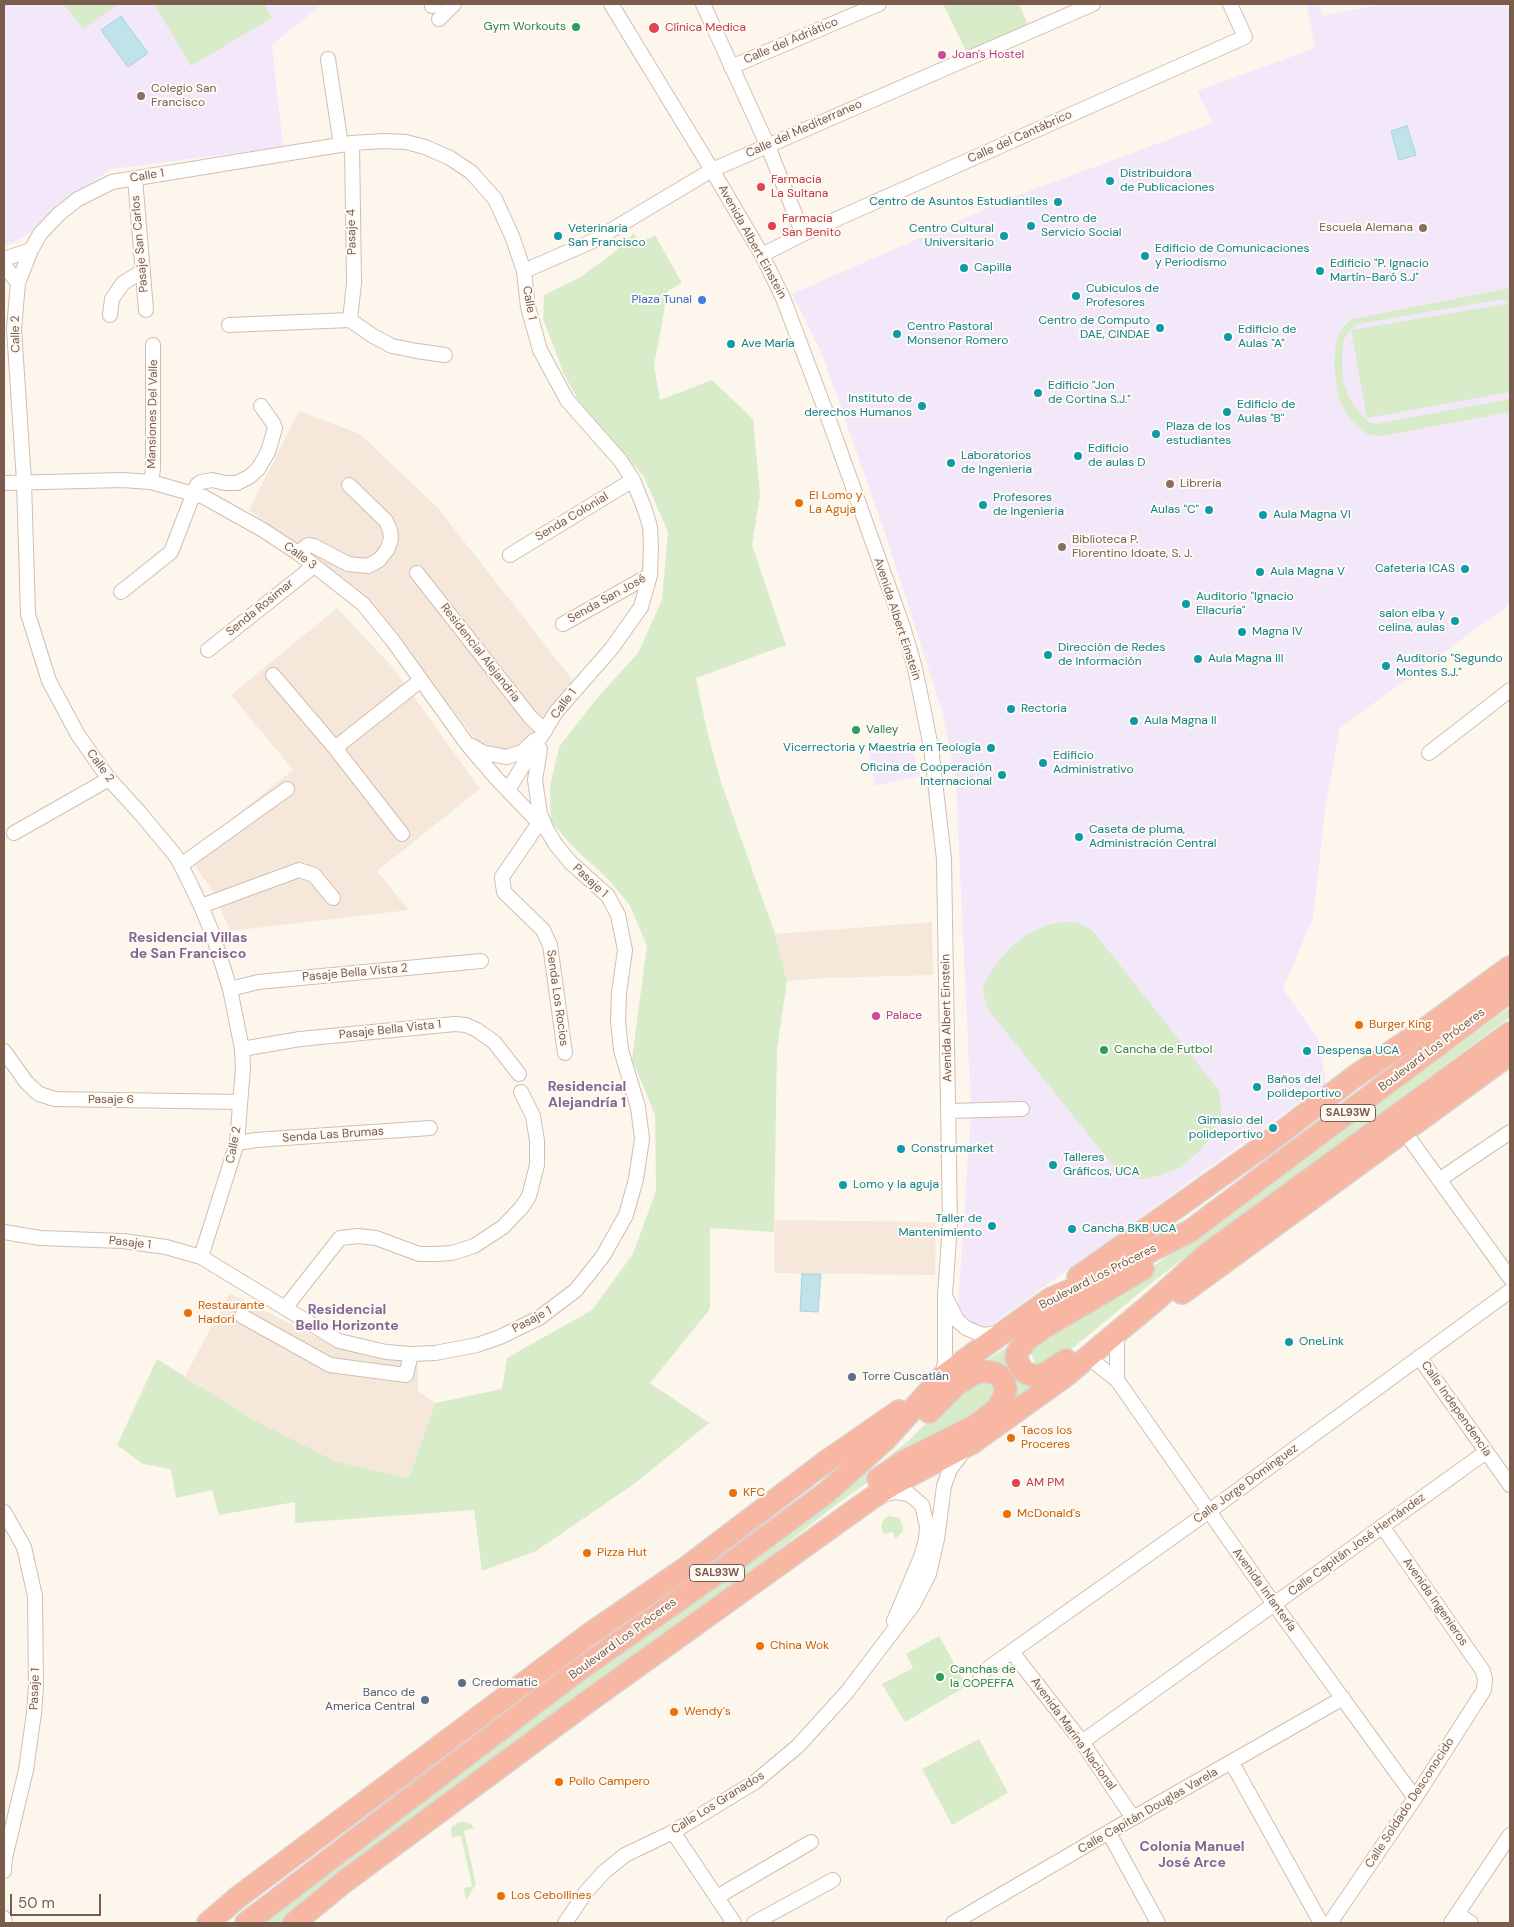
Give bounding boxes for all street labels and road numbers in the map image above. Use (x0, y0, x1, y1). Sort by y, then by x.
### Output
street label: Calle del Adriático (742, 15, 840, 67)
street label: Calle del Mediterraneo (744, 97, 864, 161)
street label: Calle del Cantábrico (966, 107, 1074, 167)
street label: Calle 1 (129, 166, 165, 186)
street label: Avenida Albert Einstein (715, 183, 789, 301)
street label: Pasaje San Carlos (129, 195, 151, 293)
street label: Pasaje 4 (344, 209, 360, 255)
street label: Calle 1 (519, 285, 539, 321)
street label: Calle 2 (8, 315, 24, 353)
street label: Mansiones Del Valle (145, 359, 161, 469)
street label: Senda Colonial (533, 490, 611, 544)
street label: Calle 3 (281, 539, 319, 573)
street label: Avenida Albert Einstein (870, 556, 924, 682)
street label: Senda San José (565, 572, 649, 626)
street label: Senda Rosimar (223, 576, 297, 640)
street label: Residencial Alejandria (437, 601, 523, 705)
street label: Calle 1 (548, 686, 580, 722)
street label: Calle 2 (83, 747, 117, 785)
street label: Pasaje 1 (570, 861, 610, 901)
street label: Senda Los Rocios (543, 949, 571, 1047)
street label: Avenida Albert Einstein (939, 954, 955, 1082)
street label: Pasaje Bella Vista 2 (302, 961, 408, 985)
street label: Boulevard Los Próceres (1376, 1005, 1488, 1095)
street label: Pasaje Bella Vista 1 (338, 1017, 442, 1043)
street label: Pasaje 6 (88, 1093, 134, 1107)
road number: SAL93W (1320, 1104, 1376, 1122)
street label: Senda Las Brumas (282, 1124, 384, 1146)
street label: Calle 2 (223, 1125, 245, 1165)
street label: Pasaje 1 (108, 1234, 152, 1252)
street label: Boulevard Los Próceres (1037, 1241, 1159, 1313)
street label: Pasaje 1 (510, 1304, 554, 1336)
street label: Calle Independencia (1418, 1358, 1494, 1460)
street label: Calle Jorge Domínguez (1191, 1441, 1301, 1527)
street label: Calle Capitán José Hernández (1286, 1490, 1428, 1600)
street label: Avenida Infantería (1229, 1546, 1299, 1634)
street label: Avenida Ingenieros (1399, 1555, 1471, 1649)
road number: SAL93W (690, 1565, 744, 1582)
street label: Boulevard Los Próceres (566, 1595, 680, 1683)
street label: Pasaje 1 (27, 1668, 43, 1710)
street label: Avenida Marina Nacional (1027, 1675, 1119, 1793)
street label: Calle Soldado Desconocido (1362, 1735, 1458, 1871)
street label: Calle Capitán Douglas Varela (1076, 1765, 1220, 1857)
street label: Calle Los Granados (669, 1769, 767, 1837)

